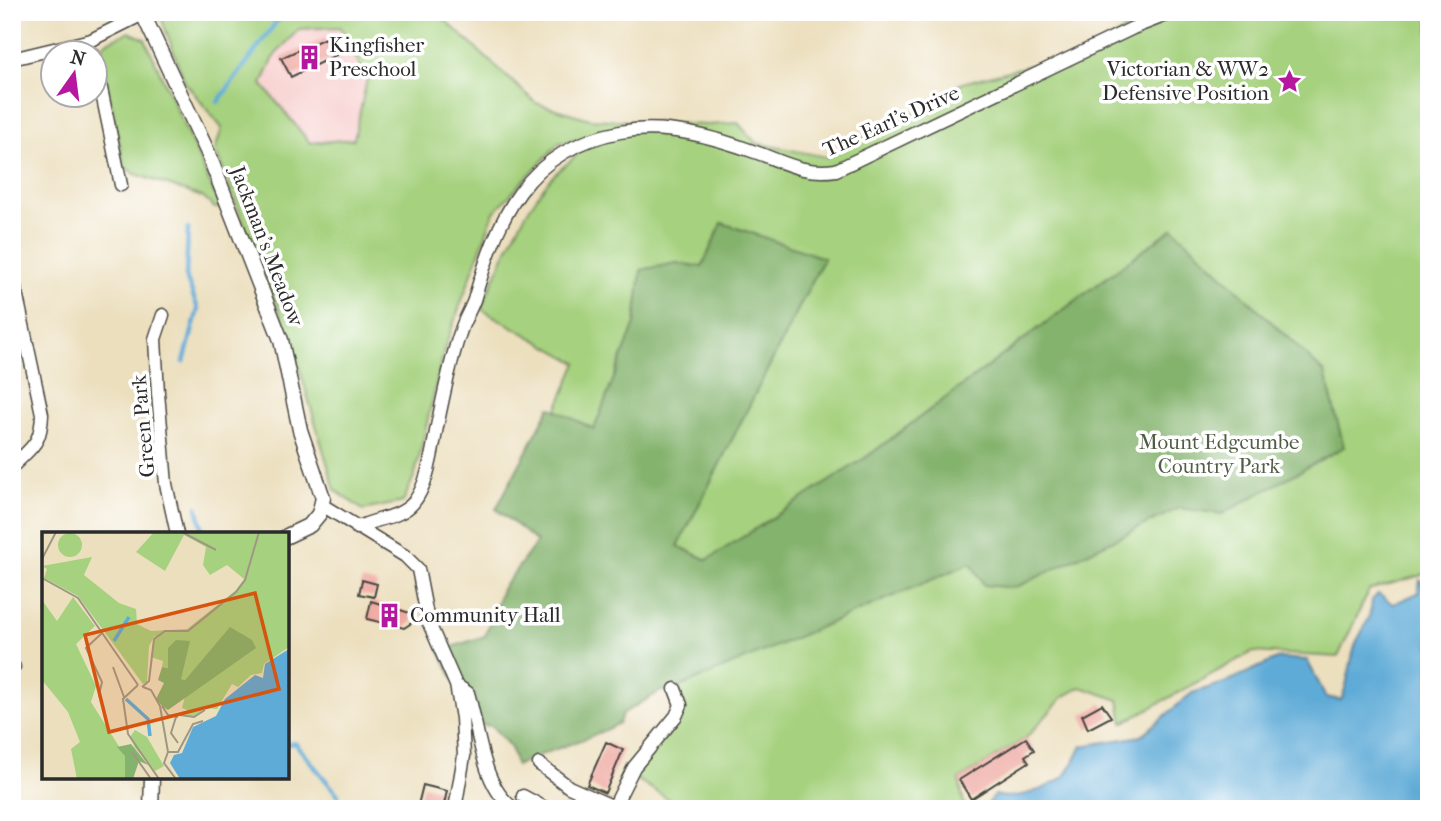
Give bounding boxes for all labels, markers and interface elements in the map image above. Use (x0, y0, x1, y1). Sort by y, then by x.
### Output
place label: Kingfisher Preschool (329, 33, 424, 81)
north arrow (38, 38, 108, 108)
building icon: Kingfisher Preschool (295, 43, 323, 71)
text: N (68, 46, 88, 71)
place label: Victorian & WW2 Defensive Position (1102, 57, 1269, 105)
place icon: Victorian & WW2 Defensive Position (1275, 67, 1303, 95)
street label: The Earl's Drive (819, 80, 963, 162)
street label: Jackman's Meadow (225, 161, 309, 331)
street label: Green Park (127, 374, 159, 478)
park label: Mount Edgcumbe Country Park (1139, 430, 1299, 478)
inset map (42, 532, 289, 779)
building icon: Community Hall (376, 601, 404, 629)
place label: Community Hall (410, 603, 561, 627)

